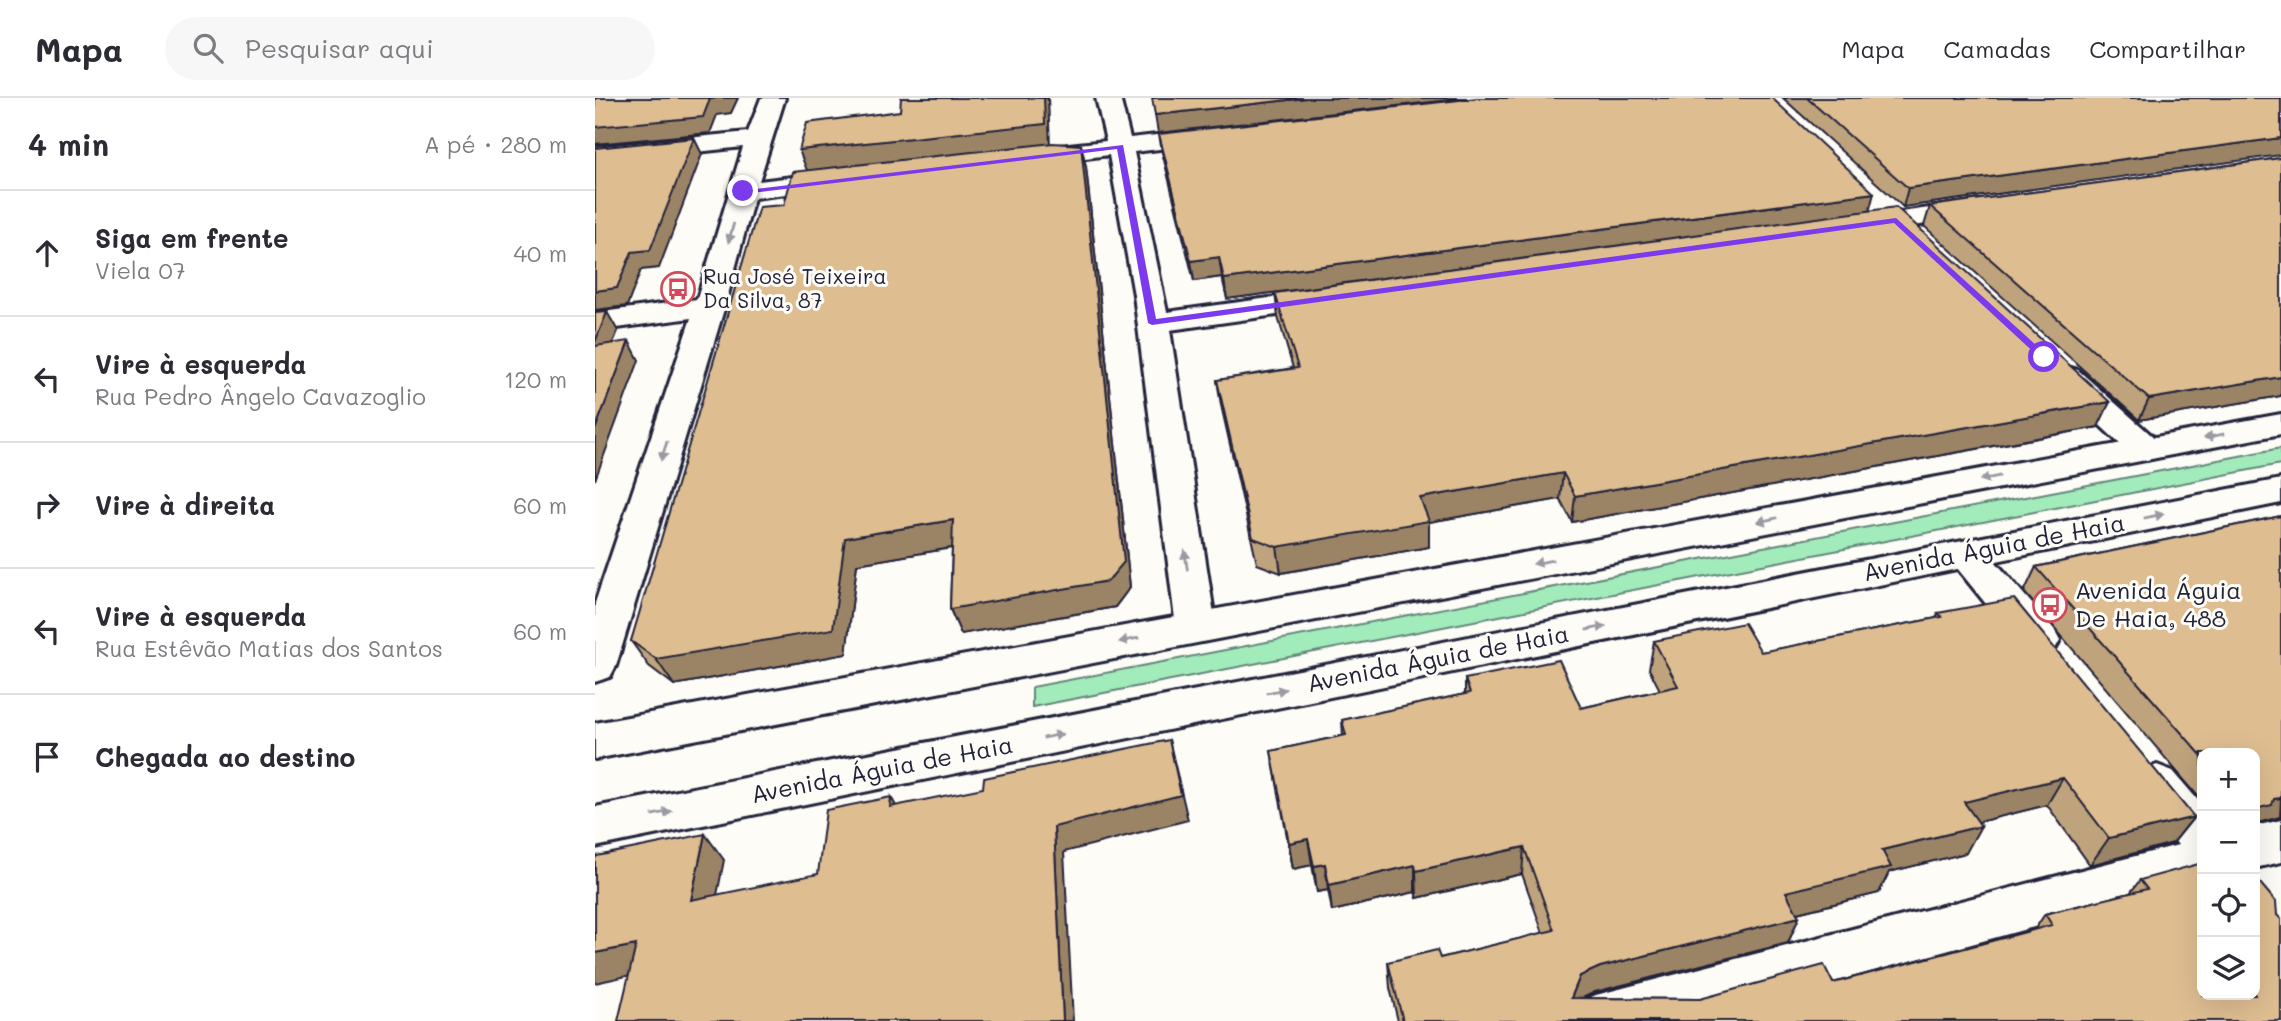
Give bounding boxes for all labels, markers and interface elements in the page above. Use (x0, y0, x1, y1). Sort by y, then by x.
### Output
search box (165, 17, 655, 80)
text: Mapa (35, 27, 123, 70)
icon: search (189, 29, 227, 67)
text: Pesquisar aqui (245, 31, 434, 65)
text: Mapa (1841, 33, 1905, 64)
text: Camadas (1943, 33, 2051, 64)
text: Compartilhar (2089, 33, 2246, 64)
text: 4 min (28, 124, 109, 164)
text: A pé · 280 m (424, 129, 567, 159)
route end (727, 175, 758, 206)
text: Siga em frente (95, 221, 289, 255)
one-way arrow (725, 223, 736, 245)
icon: ahead (28, 234, 66, 272)
text: 40 m (514, 238, 567, 268)
text: Viela 07 (95, 255, 186, 285)
place label: Rua José Teixeira Da Silva, 87 (703, 262, 887, 313)
bus stop icon: Rua José Teixeira Da Silva, 87 (659, 270, 697, 308)
route start (2028, 341, 2059, 372)
text: Vire à esquerda (95, 347, 306, 381)
icon: left (28, 360, 66, 398)
text: 120 m (504, 364, 567, 394)
text: Rua Pedro Ângelo Cavazoglio (95, 381, 426, 411)
one-way arrow (2203, 431, 2225, 442)
one-way arrow (658, 440, 669, 461)
one-way arrow (1979, 473, 2001, 484)
icon: right (28, 486, 66, 524)
text: Vire à direita (95, 488, 275, 522)
text: 60 m (513, 490, 567, 520)
street label: Avenida Águia de Haia (1860, 506, 2127, 587)
one-way arrow (2143, 511, 2165, 522)
one-way arrow (1756, 515, 1778, 526)
one-way arrow (1180, 549, 1191, 571)
one-way arrow (1532, 557, 1554, 568)
place label: Avenida Águia De Haia, 488 (2075, 574, 2241, 633)
bus stop icon: Avenida Águia De Haia, 488 (2031, 586, 2069, 624)
text: Vire à esquerda (95, 599, 306, 633)
icon: left (28, 612, 66, 650)
text: 60 m (513, 616, 567, 646)
street label: Avenida Águia de Haia (1304, 617, 1571, 698)
one-way arrow (1585, 622, 1607, 633)
text: Rua Estêvão Matias dos Santos (95, 633, 443, 663)
one-way arrow (1118, 635, 1140, 646)
one-way arrow (1265, 686, 1287, 697)
street label: Avenida Águia de Haia (748, 728, 1015, 809)
one-way arrow (1042, 730, 1064, 741)
icon: arrive (28, 738, 66, 776)
text: Chegada ao destino (95, 740, 355, 774)
map controls (2197, 748, 2260, 1000)
button: + (2197, 748, 2260, 811)
one-way arrow (651, 808, 673, 819)
button: − (2197, 811, 2260, 874)
button: locate (2197, 874, 2260, 937)
button: layers (2197, 937, 2260, 1000)

